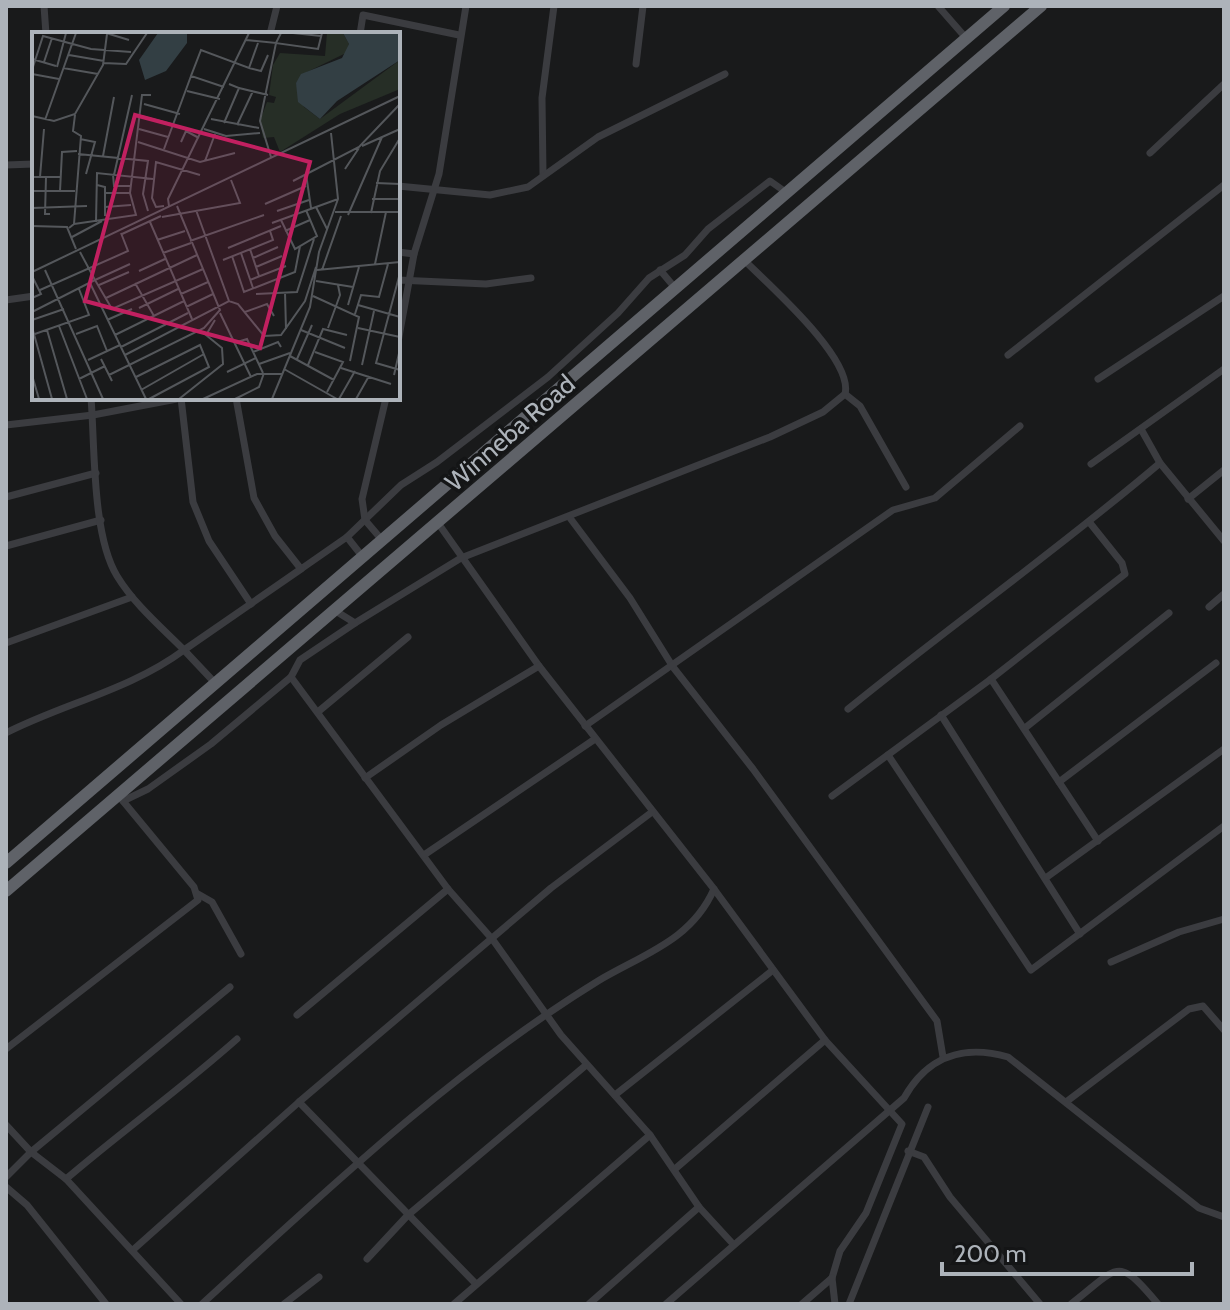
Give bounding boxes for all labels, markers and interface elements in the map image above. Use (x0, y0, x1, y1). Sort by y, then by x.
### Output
inset map (32, 32, 400, 400)
street label: Winneba Road (439, 368, 581, 498)
scale bar (942, 1226, 1192, 1276)
text: 200 m (954, 1239, 1027, 1268)

